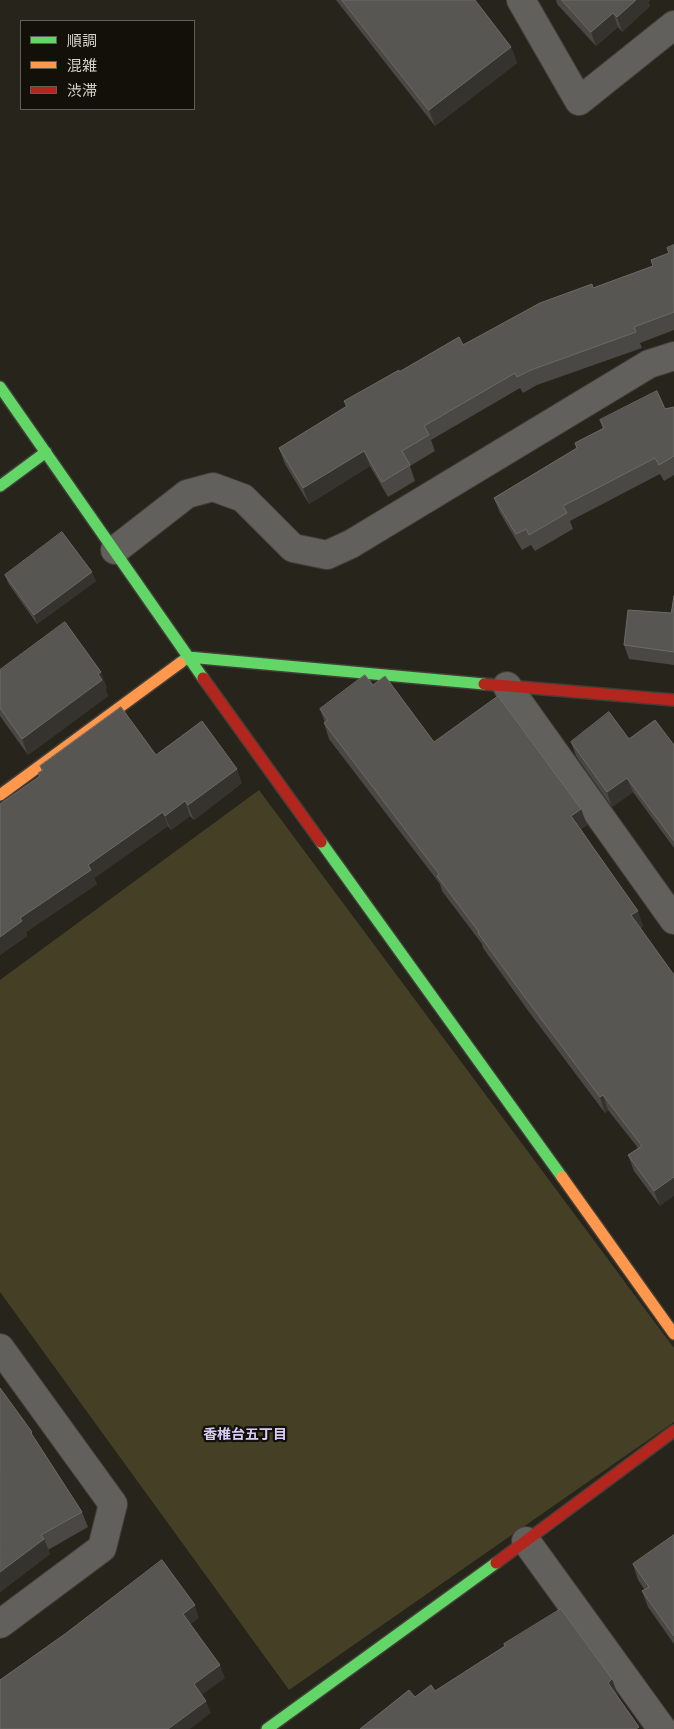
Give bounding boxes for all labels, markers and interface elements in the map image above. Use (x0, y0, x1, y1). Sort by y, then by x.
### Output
legend (20, 20, 195, 110)
text: 順調 (67, 32, 97, 50)
text: 混雑 (67, 57, 97, 75)
text: 渋滞 (67, 82, 97, 100)
district label: 香椎台五丁目 (203, 1427, 287, 1443)

